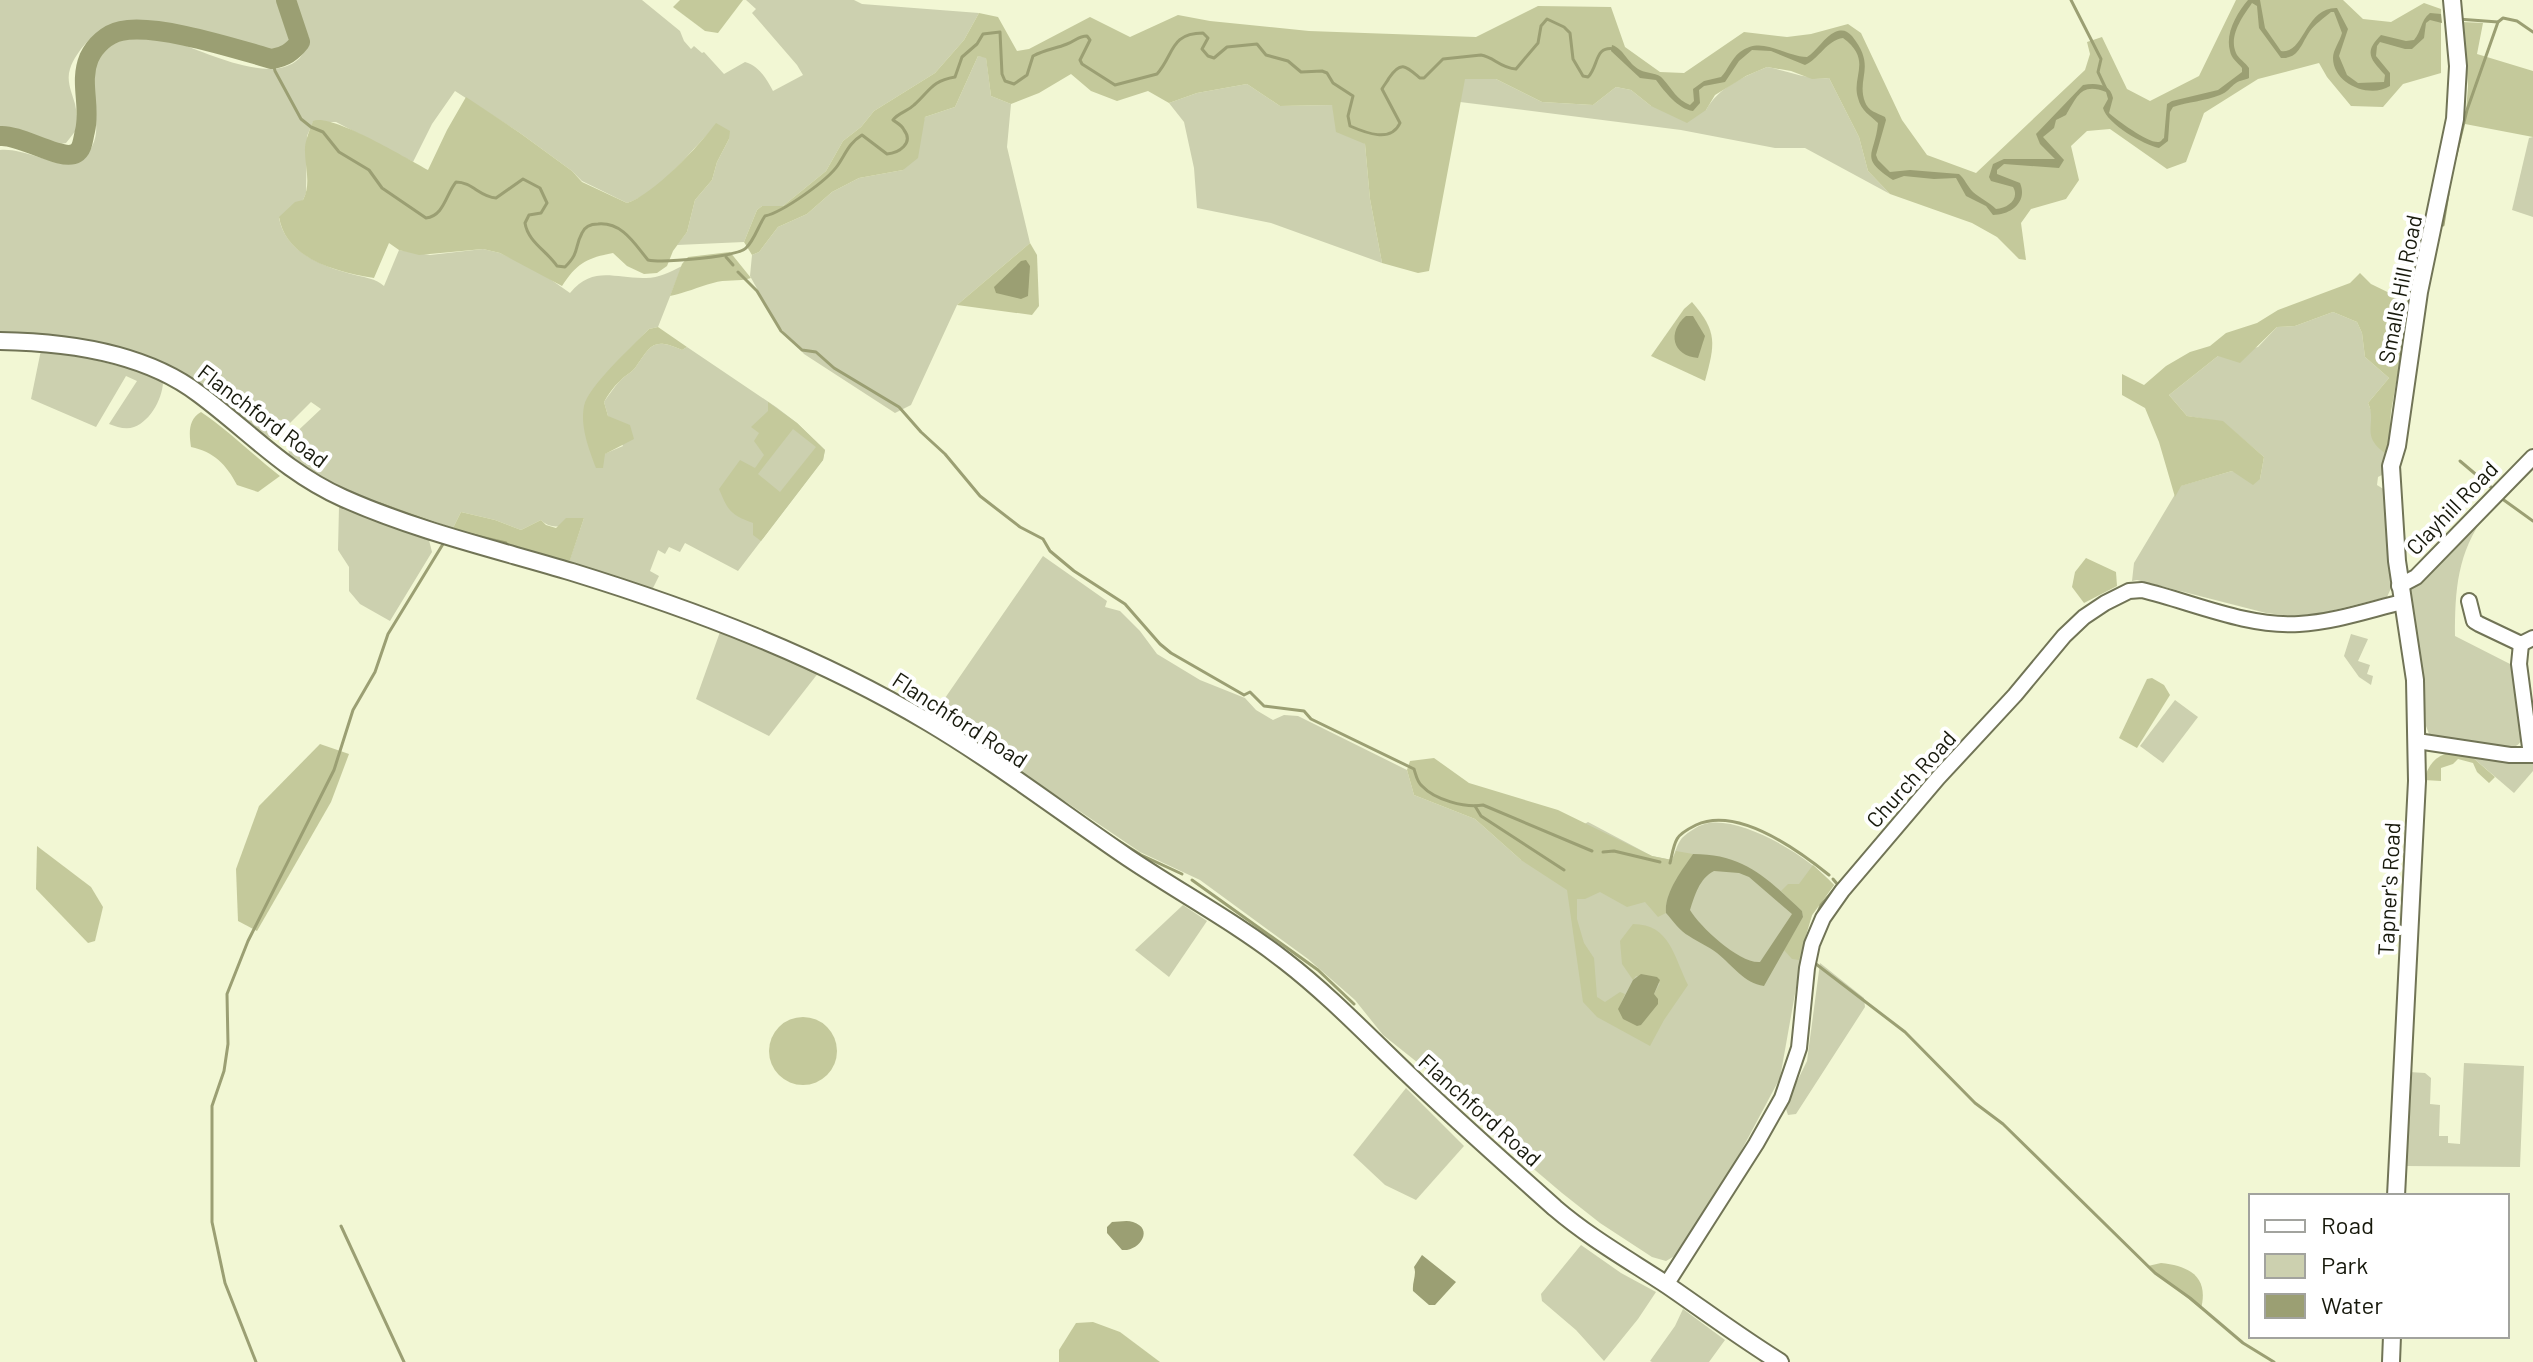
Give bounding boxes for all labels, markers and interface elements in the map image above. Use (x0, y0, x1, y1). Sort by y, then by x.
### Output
street label: Smalls Hill Road (2372, 212, 2426, 365)
street label: Flanchford Road (194, 358, 334, 472)
street label: Clayhill Road (2400, 455, 2502, 560)
street label: Flanchford Road (888, 666, 1033, 772)
street label: Church Road (1860, 725, 1960, 832)
street label: Tapner's Road (2372, 822, 2404, 956)
street label: Flanchford Road (1414, 1048, 1547, 1171)
legend (2249, 1194, 2509, 1338)
text: Road (2321, 1210, 2374, 1239)
text: Park (2321, 1250, 2368, 1279)
text: Water (2321, 1290, 2383, 1319)

